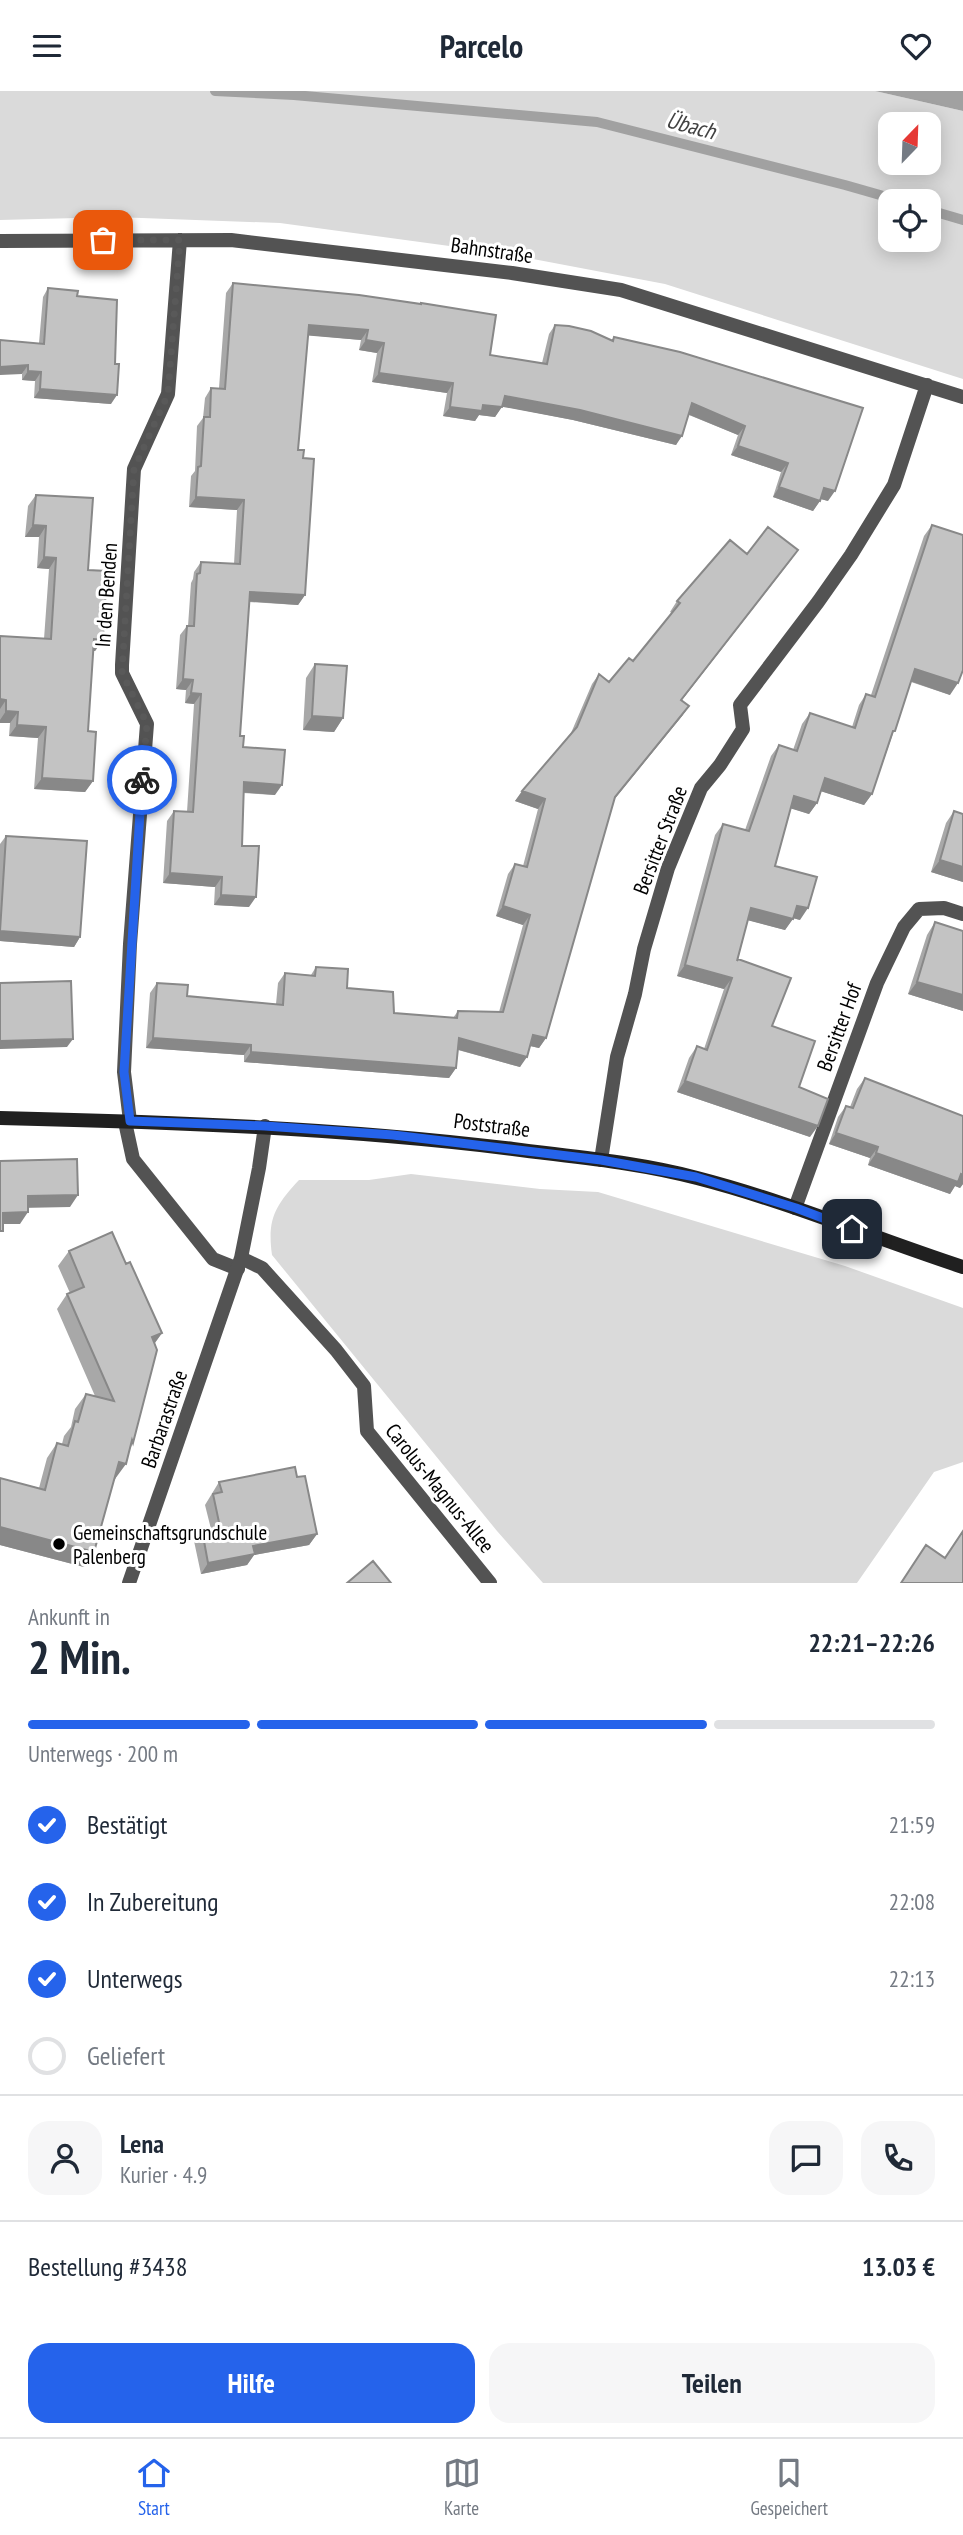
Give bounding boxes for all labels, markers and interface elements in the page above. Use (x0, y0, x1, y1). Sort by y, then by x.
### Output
text: Parcelo (440, 25, 523, 67)
icon: menu (28, 27, 66, 65)
icon: heart (897, 27, 935, 65)
water label: Übach (663, 105, 720, 146)
north arrow (878, 112, 942, 175)
map controls (878, 112, 941, 252)
button: locate (878, 189, 941, 252)
pin (73, 210, 133, 270)
icon: bag (84, 221, 122, 259)
street label: Bahnstraße (449, 231, 535, 269)
street label: In den Benden (89, 542, 123, 648)
courier (107, 745, 177, 815)
icon: bike (123, 761, 161, 799)
street label: Bersitter Straße (627, 782, 693, 898)
street label: Bersitter Hof (811, 979, 868, 1075)
street label: Poststraße (452, 1107, 532, 1143)
pin (822, 1199, 882, 1259)
icon: home (833, 1210, 871, 1248)
street label: Barbarastraße (135, 1367, 193, 1471)
street label: Carolus-Magnus-Allee (379, 1418, 501, 1558)
place label: Gemeinschaftsgrundschule Palenberg (73, 1519, 267, 1570)
marker: Gemeinschaftsgrundschule Palenberg (51, 1536, 67, 1552)
text: Ankunft in (28, 1602, 110, 1631)
text: 22:21–22:26 (808, 1626, 935, 1659)
text: 2 Min. (28, 1627, 131, 1687)
text: Unterwegs · 200 m (28, 1739, 178, 1768)
icon: check (28, 1806, 66, 1844)
text: Bestätigt (87, 1808, 168, 1841)
text: 21:59 (889, 1810, 935, 1839)
icon: check (28, 1883, 66, 1921)
text: In Zubereitung (87, 1885, 218, 1918)
text: 22:08 (889, 1887, 935, 1916)
icon: check (28, 1960, 66, 1998)
text: Unterwegs (87, 1962, 182, 1995)
text: 22:13 (889, 1964, 935, 1993)
text: Geliefert (87, 2039, 165, 2072)
button: person (28, 2121, 102, 2195)
button: chat (769, 2121, 843, 2195)
button: phone (861, 2121, 935, 2195)
text: Lena (120, 2127, 164, 2160)
text: Kurier · 4.9 (120, 2160, 207, 2189)
text: Bestellung #3438 (28, 2250, 188, 2283)
text: 13.03 € (862, 2250, 935, 2283)
button: Hilfe (28, 2343, 475, 2423)
button: Teilen (489, 2343, 935, 2423)
tab: Start (135, 2454, 173, 2520)
tab: Karte (443, 2454, 481, 2520)
tab: Gespeichert (750, 2454, 828, 2520)

